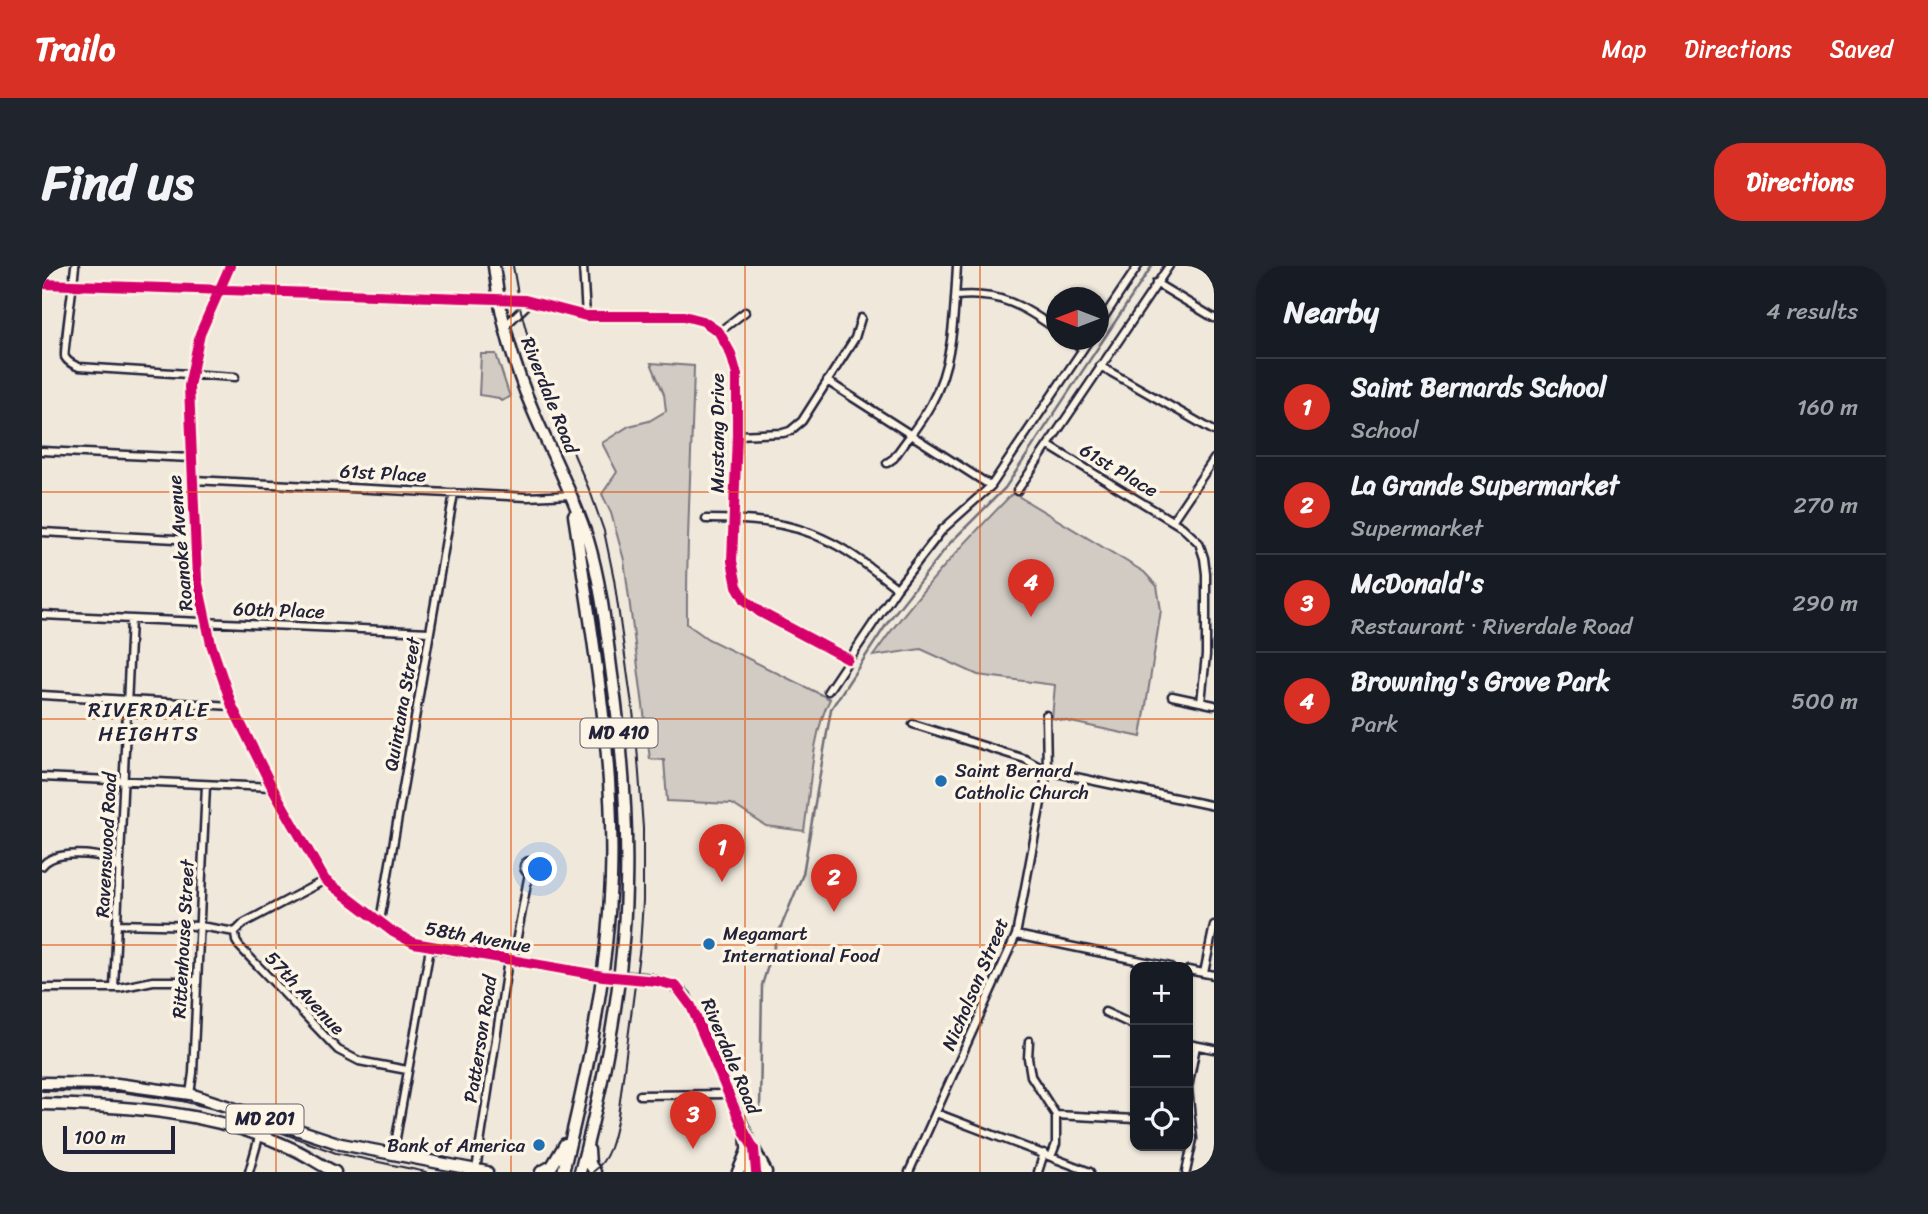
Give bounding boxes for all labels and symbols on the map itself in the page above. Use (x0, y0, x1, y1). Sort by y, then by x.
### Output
north arrow (1046, 287, 1109, 350)
street label: Riverdale Road (512, 332, 589, 459)
street label: Mustang Drive (701, 373, 734, 493)
street label: 61st Place (1073, 434, 1165, 507)
street label: 61st Place (339, 454, 427, 492)
street label: Roanoke Avenue (158, 473, 202, 612)
pin: 4 (1008, 559, 1054, 617)
street label: 60th Place (233, 592, 326, 628)
street label: Quintana Street (374, 633, 430, 773)
district label: RIVERDALE HEIGHTS (88, 691, 210, 753)
road number: MD 410 (580, 718, 658, 747)
place label: Saint Bernard Catholic Church (955, 754, 1089, 809)
street label: Ravenswood Road (86, 769, 126, 919)
marker: Saint Bernard Catholic Church (933, 773, 949, 789)
pin: 1 (699, 824, 745, 882)
your location (523, 852, 557, 886)
pin: 2 (811, 854, 857, 912)
street label: Rittenhouse Street (162, 857, 204, 1019)
street label: 58th Avenue (422, 911, 534, 963)
street label: Nicholson Street (932, 912, 1018, 1056)
place label: Megamart International Food (722, 917, 880, 972)
marker: Megamart International Food (701, 936, 717, 952)
street label: 57th Avenue (257, 943, 353, 1043)
street label: Patterson Road (454, 971, 507, 1105)
street label: Riverdale Road (692, 993, 771, 1120)
pin: 3 (670, 1091, 716, 1149)
road number: MD 201 (226, 1104, 304, 1134)
scale bar (63, 1123, 175, 1155)
place label: Bank of America (387, 1129, 525, 1162)
marker: Bank of America (531, 1137, 547, 1153)

